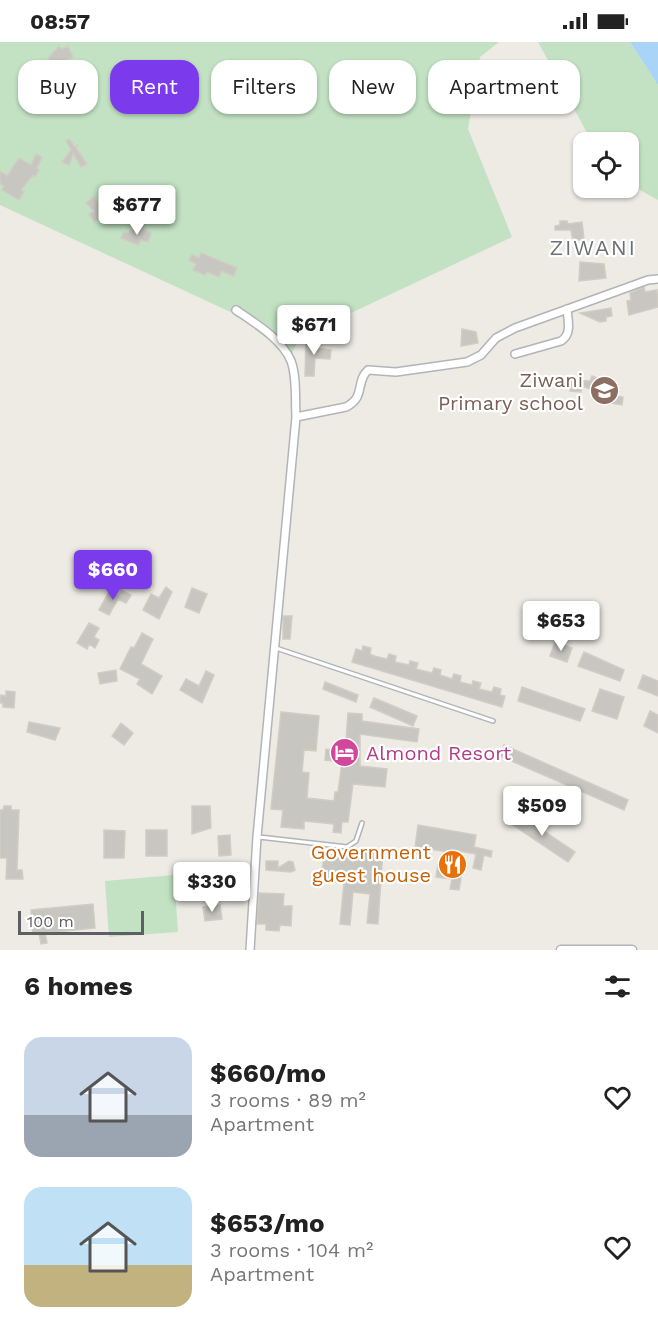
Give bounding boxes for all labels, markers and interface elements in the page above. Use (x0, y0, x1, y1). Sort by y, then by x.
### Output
text: 08:57 (30, 9, 90, 34)
chip: Buy (18, 60, 98, 114)
chip: Rent (110, 60, 199, 114)
chip: Filters (211, 60, 317, 114)
chip: New (329, 60, 416, 114)
chip: Apartment (428, 60, 580, 114)
map controls (573, 132, 639, 198)
button: locate (573, 132, 639, 198)
pin: $677 (101, 185, 173, 236)
text: $677 (112, 192, 162, 216)
district label: ZIWANI (550, 235, 636, 260)
pin: $671 (278, 305, 350, 356)
text: $671 (291, 312, 337, 336)
place label: Ziwani Primary school (438, 368, 583, 415)
school or university icon: Ziwani Primary school (588, 375, 620, 407)
pin: $660 (77, 550, 149, 601)
text: $660 (88, 557, 138, 581)
pin: $653 (525, 601, 597, 652)
text: $653 (537, 608, 585, 632)
hotel icon: Almond Resort (329, 737, 361, 769)
place label: Almond Resort (366, 741, 512, 765)
pin: $509 (506, 786, 578, 837)
text: $509 (517, 793, 567, 817)
place label: Government guest house (311, 840, 432, 887)
restaurant icon: Government guest house (436, 848, 468, 880)
pin: $330 (176, 862, 248, 913)
text: $330 (187, 869, 237, 893)
scale bar (18, 908, 144, 936)
text: 100 m (27, 912, 74, 931)
icon: filters (601, 970, 634, 1003)
text: 6 homes (24, 971, 133, 1001)
text: $660/mo (210, 1058, 326, 1088)
icon: home (72, 1061, 144, 1133)
icon: heart (601, 1081, 634, 1114)
text: 3 rooms · 89 m² (210, 1088, 366, 1112)
text: Apartment (210, 1112, 314, 1136)
text: $653/mo (210, 1208, 325, 1238)
icon: home (72, 1211, 144, 1283)
icon: heart (601, 1231, 634, 1264)
text: 3 rooms · 104 m² (210, 1238, 373, 1262)
text: Apartment (210, 1262, 314, 1286)

